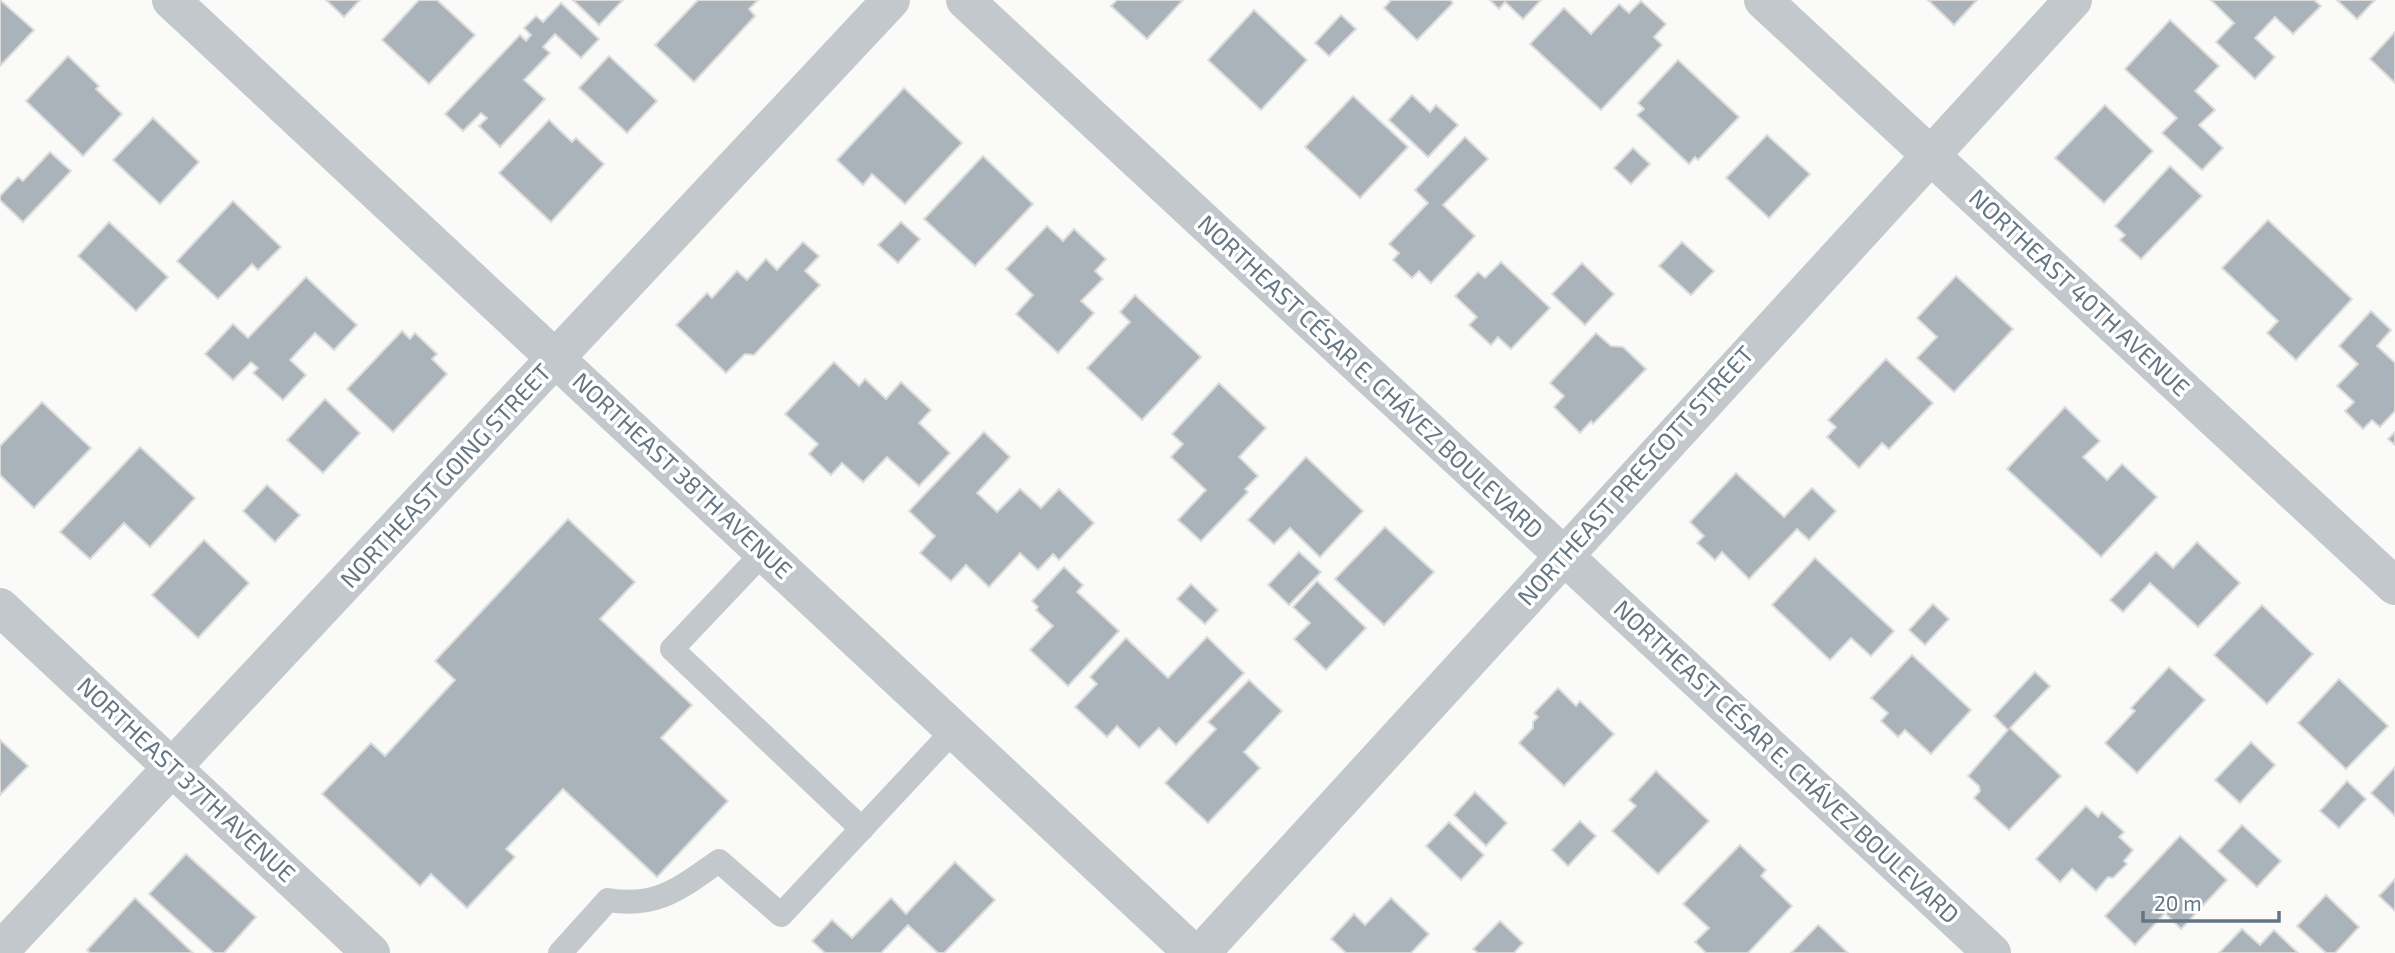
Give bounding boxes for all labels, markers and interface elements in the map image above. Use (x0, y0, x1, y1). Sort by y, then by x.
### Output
street label: NORTHEAST 40TH AVENUE (1964, 182, 2196, 402)
street label: NORTHEAST CÉSAR E. CHÁVEZ BOULEVARD (1193, 208, 1550, 544)
street label: NORTHEAST PRESCOTT STREET (1511, 339, 1759, 611)
street label: NORTHEAST GOING STREET (333, 357, 556, 593)
street label: NORTHEAST 38TH AVENUE (567, 366, 799, 584)
street label: NORTHEAST CÉSAR E. CHÁVEZ BOULEVARD (1609, 593, 1966, 929)
street label: NORTHEAST 37TH AVENUE (72, 670, 302, 887)
scale bar (2143, 880, 2280, 924)
text: 20 m (2154, 890, 2202, 915)

